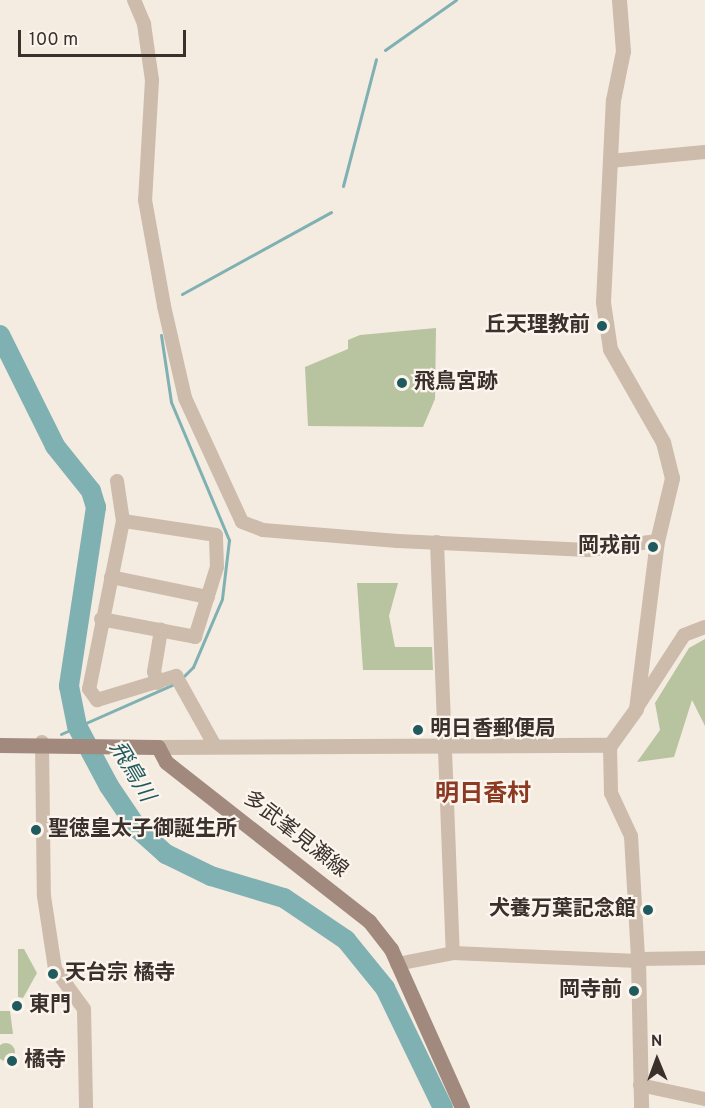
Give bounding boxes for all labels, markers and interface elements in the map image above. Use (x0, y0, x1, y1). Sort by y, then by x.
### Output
scale bar (21, 18, 189, 56)
text: 100 m (29, 29, 78, 52)
place label: 丘天理教前 (485, 313, 590, 339)
marker: 丘天理教前 (595, 319, 609, 333)
place label: 飛鳥宮跡 (414, 370, 498, 396)
marker: 飛鳥宮跡 (395, 376, 409, 390)
place label: 岡戎前 (578, 534, 641, 560)
marker: 岡戎前 (646, 540, 660, 554)
place label: 明日香郵便局 (430, 717, 556, 743)
marker: 明日香郵便局 (411, 723, 425, 737)
water label: 飛鳥川 (103, 737, 159, 807)
district label: 明日香村 (435, 782, 531, 810)
street label: 多武峯見瀬線 (238, 786, 352, 884)
place label: 聖徳皇太子御誕生所 (48, 817, 237, 843)
marker: 聖徳皇太子御誕生所 (29, 823, 43, 837)
place label: 犬養万葉記念館 (489, 897, 636, 923)
marker: 犬養万葉記念館 (641, 903, 655, 917)
place label: 天台宗 橘寺 (65, 961, 175, 987)
marker: 天台宗 橘寺 (46, 967, 60, 981)
place label: 岡寺前 (559, 978, 622, 1004)
marker: 岡寺前 (627, 984, 641, 998)
place label: 東門 (29, 993, 71, 1019)
marker: 東門 (10, 999, 24, 1013)
north arrow (627, 1030, 687, 1090)
text: N (651, 1032, 663, 1052)
place label: 橘寺 (24, 1048, 66, 1074)
marker: 橘寺 (5, 1054, 19, 1068)

